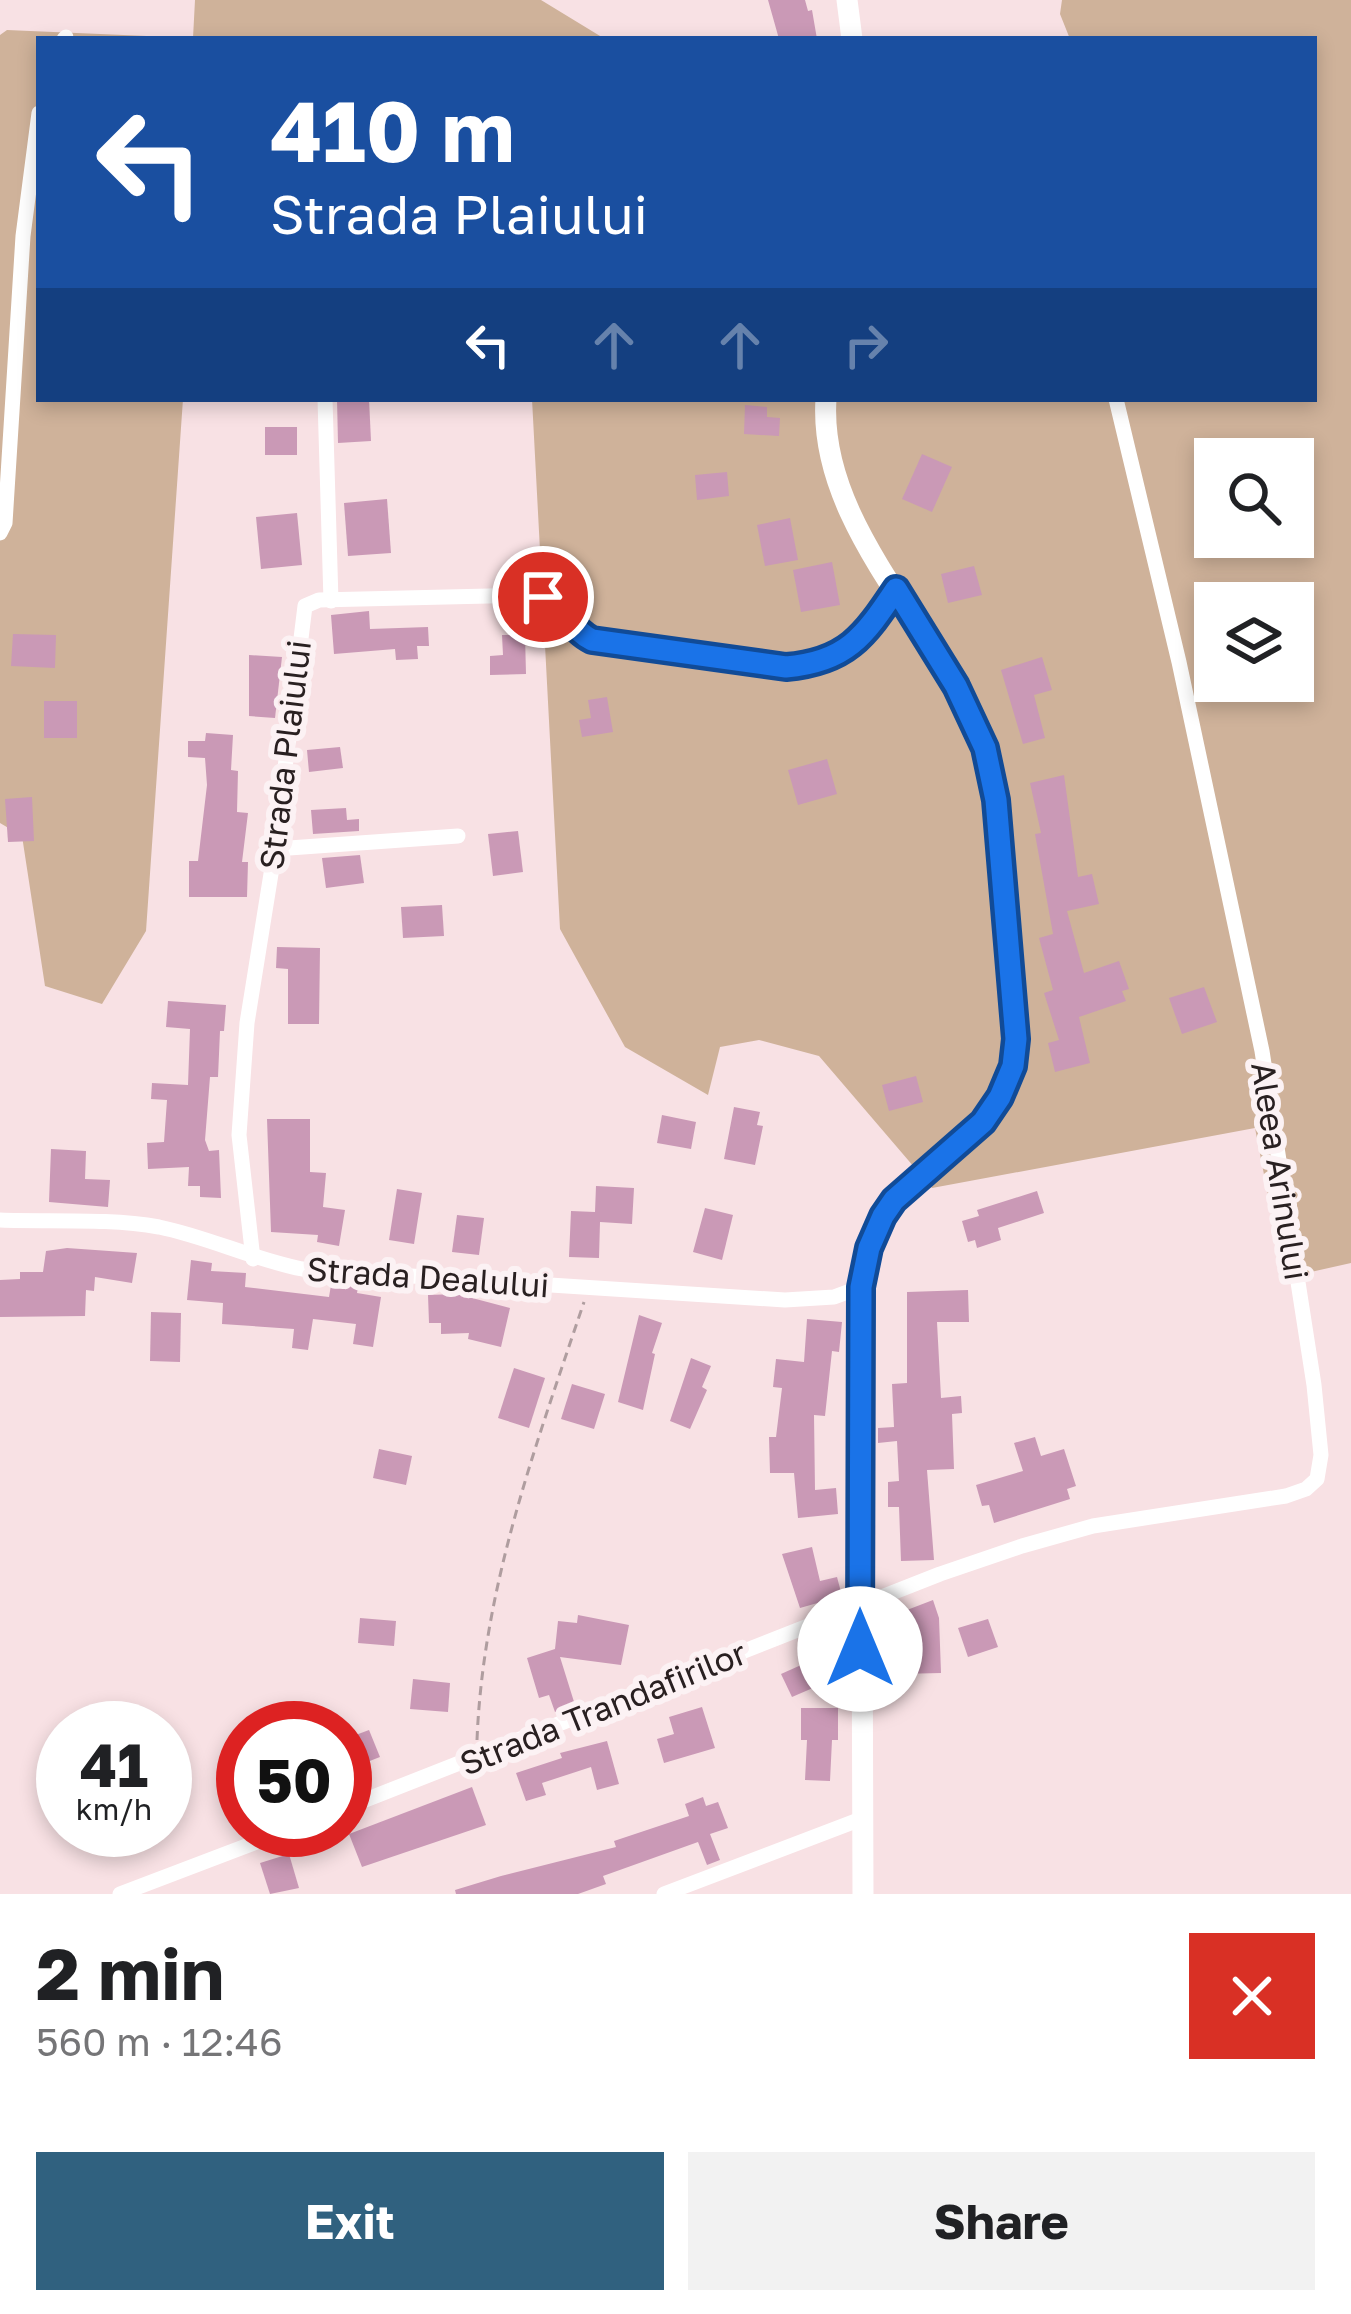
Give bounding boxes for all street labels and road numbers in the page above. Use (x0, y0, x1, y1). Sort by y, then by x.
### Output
street label: Strada Plaiului (251, 638, 318, 872)
street label: Aleea Arinului (1244, 1059, 1317, 1283)
street label: Strada Dealului (306, 1249, 551, 1304)
street label: Strada Trandafirilor (454, 1632, 752, 1783)

